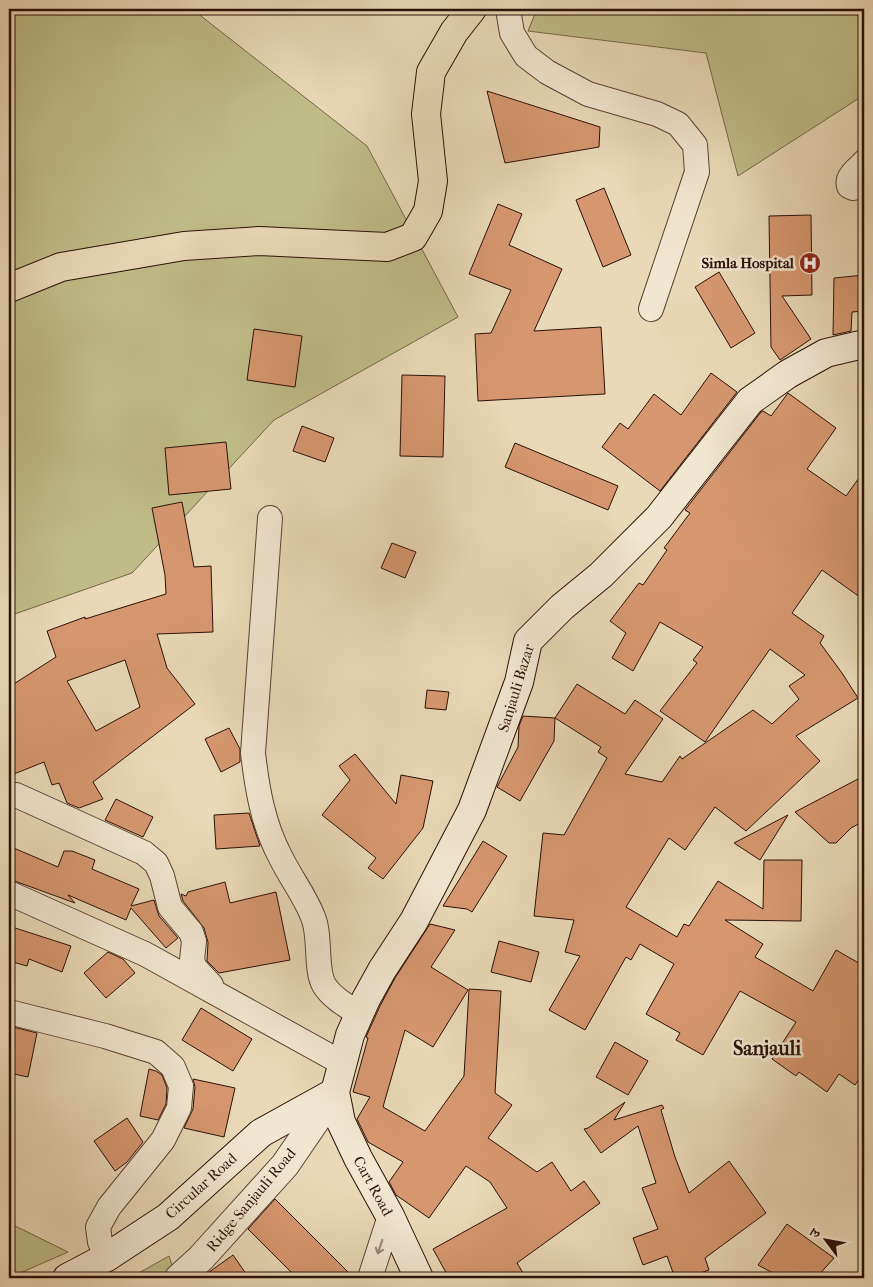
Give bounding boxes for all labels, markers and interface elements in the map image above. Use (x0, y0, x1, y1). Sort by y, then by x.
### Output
hospital icon: Simla Hospital (798, 251, 822, 275)
place label: Simla Hospital (701, 254, 795, 272)
street label: Sanjauli Bazar (494, 641, 538, 734)
district label: Sanjauli (733, 1037, 802, 1060)
street label: Ridge Sanjauli Road (202, 1144, 300, 1255)
street label: Circular Road (162, 1149, 241, 1223)
street label: Cart Road (349, 1153, 397, 1220)
north arrow (800, 1214, 850, 1264)
text: उ (806, 1225, 825, 1242)
one-way arrow (375, 1239, 384, 1254)

